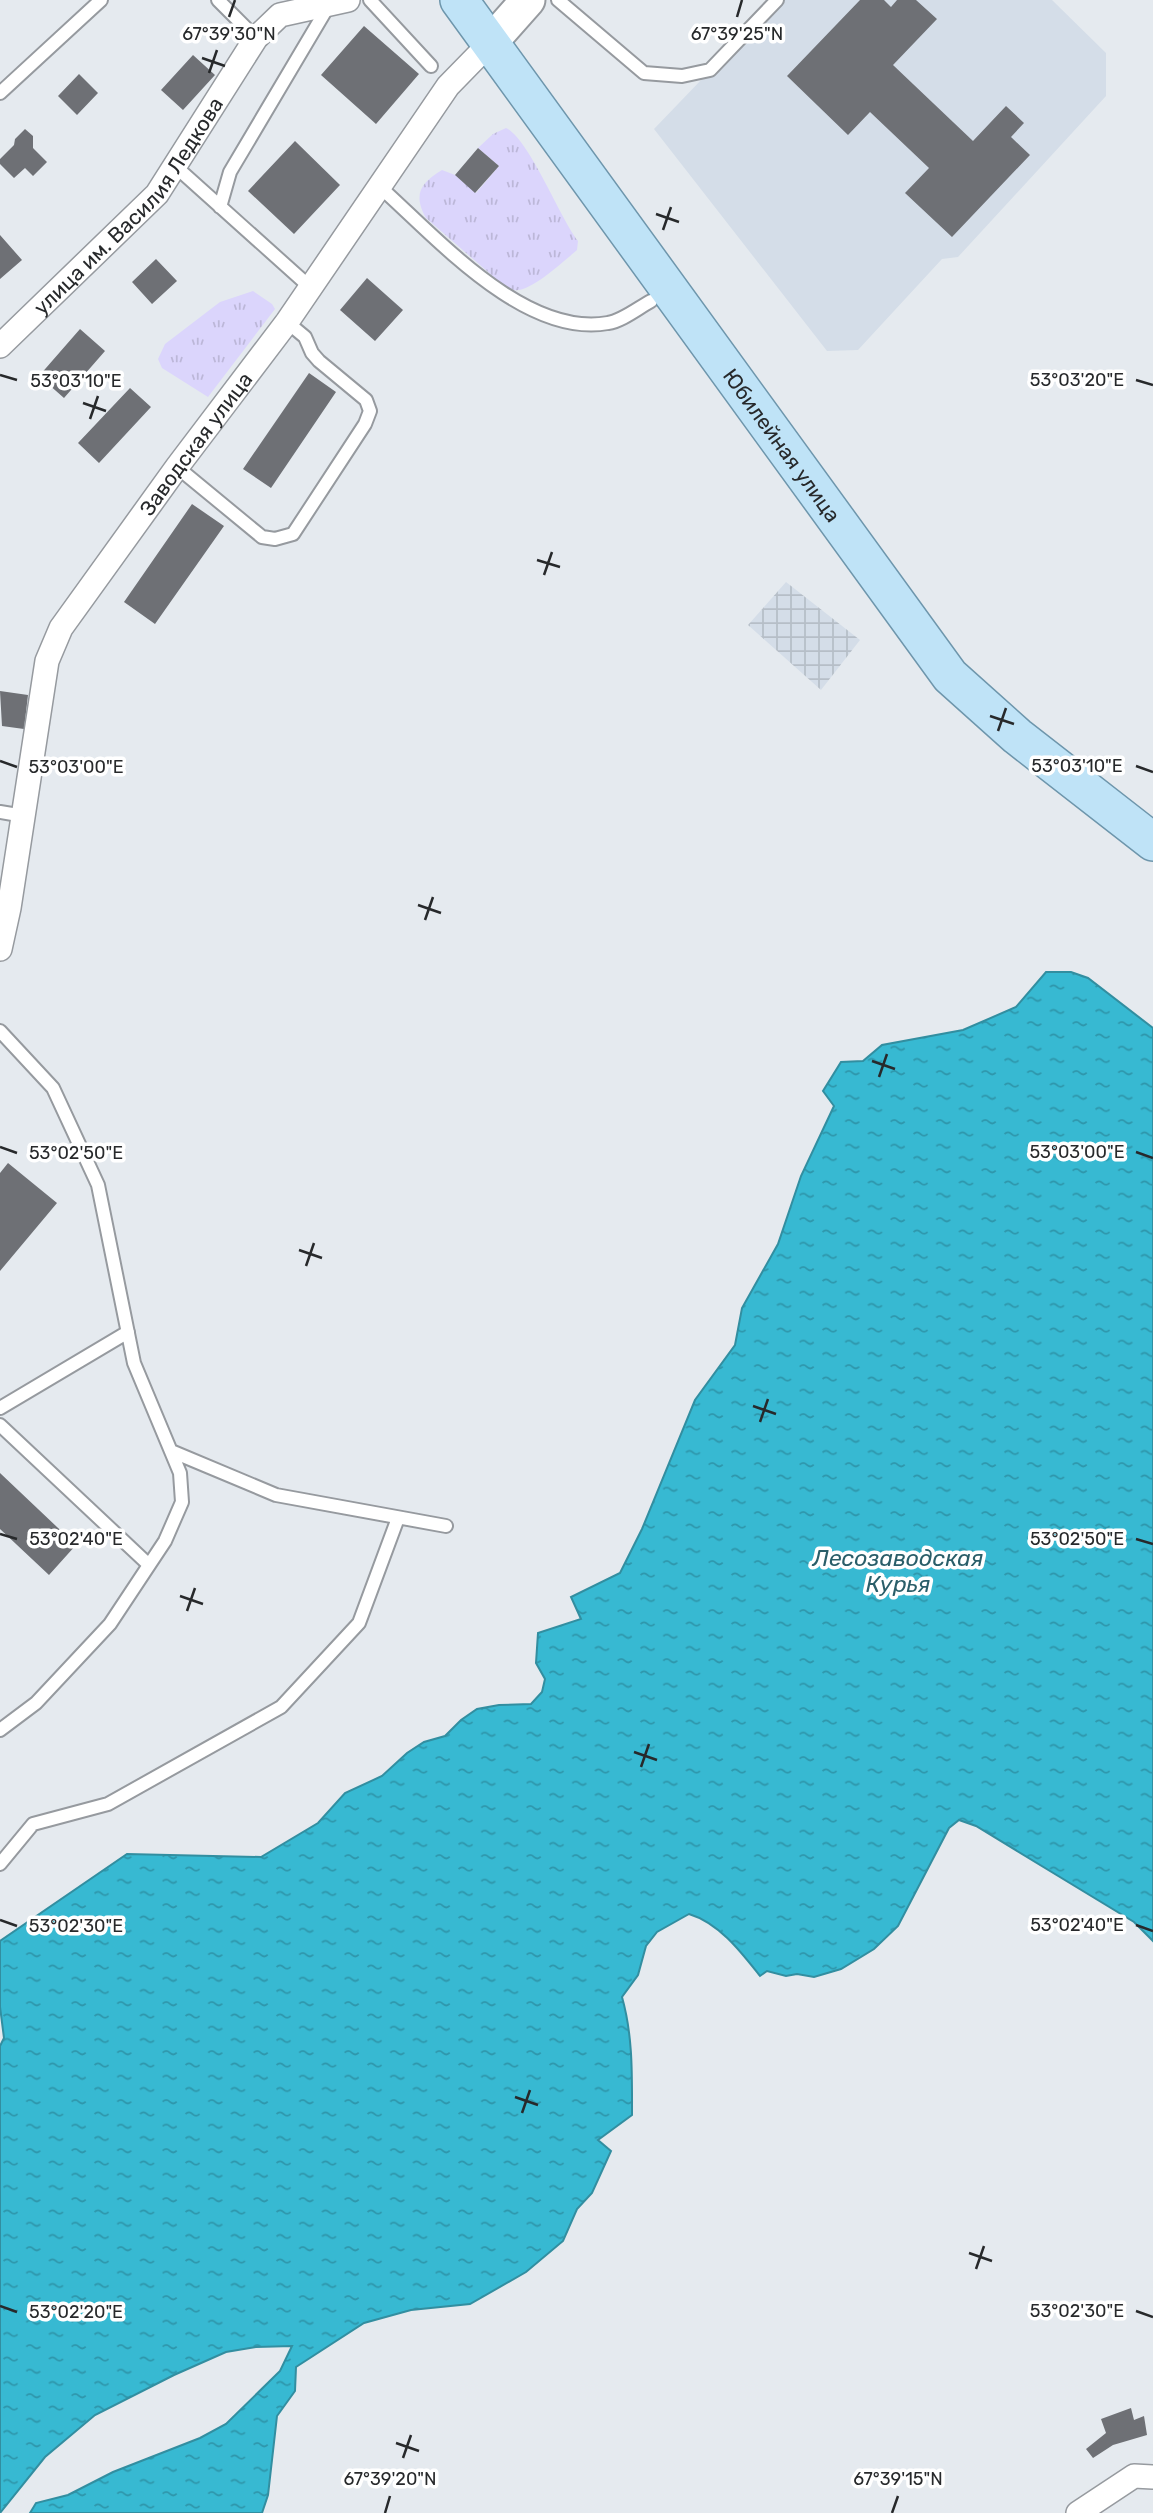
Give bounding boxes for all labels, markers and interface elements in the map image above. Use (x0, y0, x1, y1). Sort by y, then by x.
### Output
text: 67°39'30"N (182, 23, 276, 45)
text: 67°39'25"N (691, 23, 783, 45)
street label: улица им. Василия Ледкова (28, 92, 228, 320)
street label: Юбилейная улица (718, 364, 846, 526)
street label: Заводская улица (134, 367, 257, 520)
text: 53°03'20"E (1030, 369, 1124, 391)
text: 53°03'10"E (30, 370, 122, 392)
text: 53°03'10"E (1031, 755, 1123, 777)
text: 53°03'00"E (28, 756, 124, 778)
text: 53°03'00"E (1029, 1141, 1125, 1163)
text: 53°02'50"E (29, 1142, 123, 1164)
text: 53°02'40"E (29, 1528, 123, 1550)
text: 53°02'50"E (1030, 1528, 1124, 1550)
water label: Лесозаводская Курья (811, 1544, 983, 1598)
text: 53°02'40"E (1030, 1914, 1124, 1936)
text: 53°02'30"E (29, 1915, 123, 1937)
text: 53°02'30"E (1030, 2300, 1124, 2322)
text: 53°02'20"E (29, 2301, 123, 2323)
text: 67°39'20"N (343, 2468, 437, 2490)
text: 67°39'15"N (853, 2468, 943, 2490)

